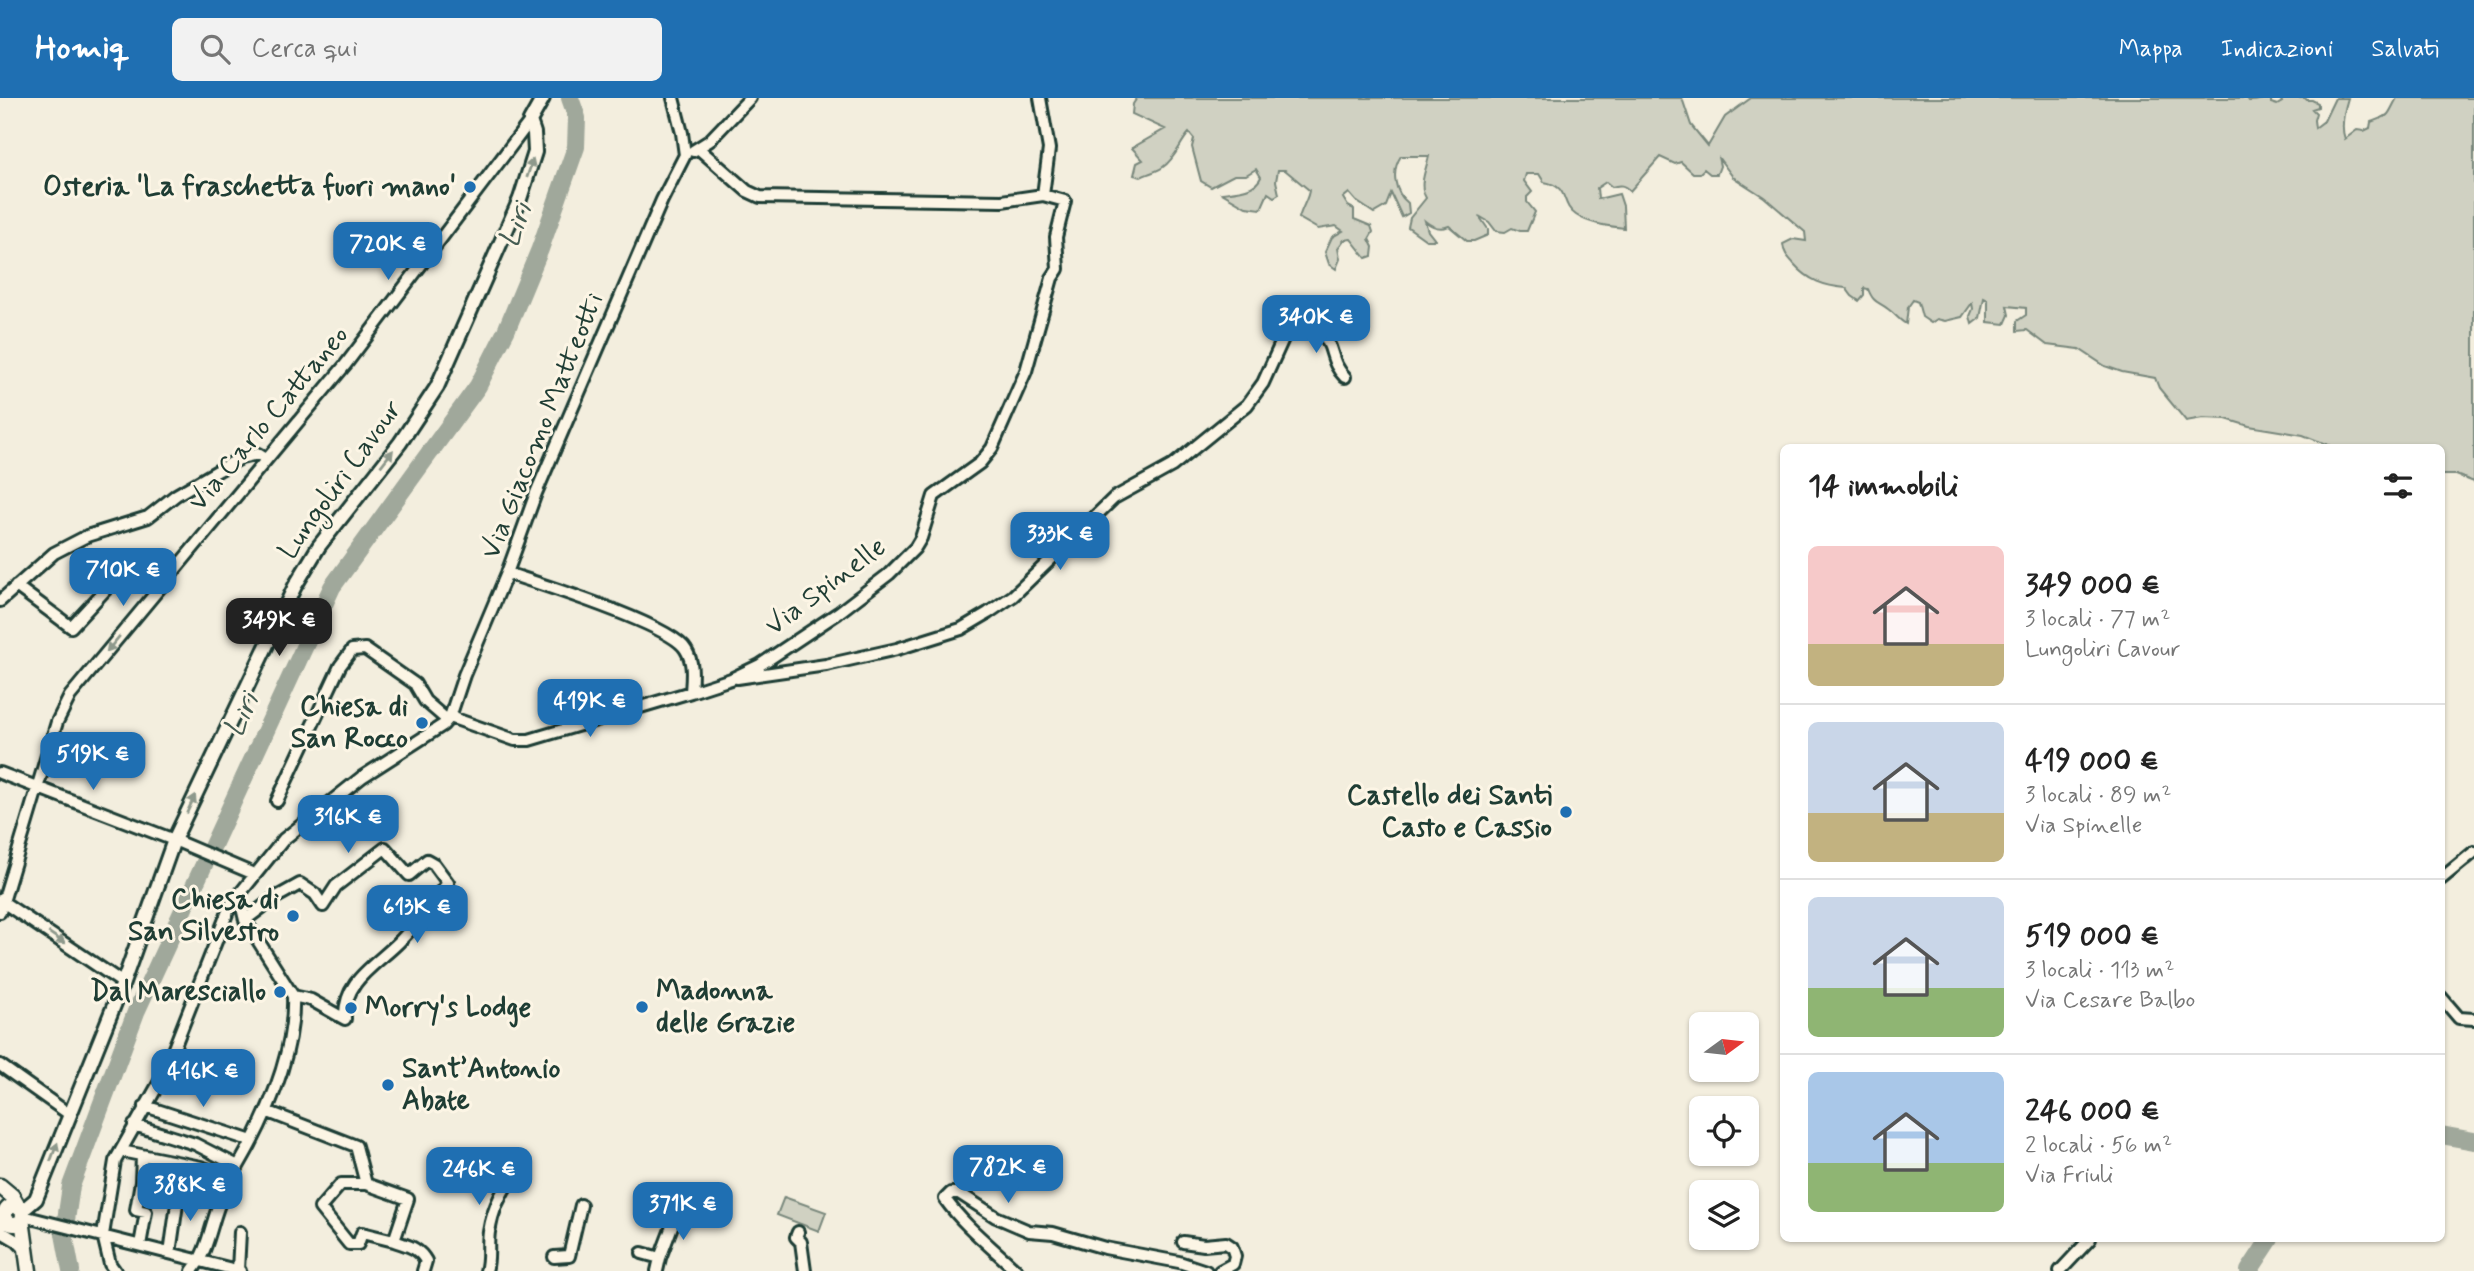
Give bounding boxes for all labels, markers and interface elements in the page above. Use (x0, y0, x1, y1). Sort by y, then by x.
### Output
search box (172, 18, 662, 81)
text: Homiq (35, 27, 130, 71)
icon: search (196, 30, 234, 68)
text: Cerca qui (252, 32, 358, 66)
text: Mappa (2119, 34, 2183, 65)
text: Indicazioni (2221, 34, 2333, 65)
text: Salvati (2371, 34, 2439, 65)
one-way arrow (525, 157, 536, 178)
place label: Osteria 'La fraschetta fuori mano' (43, 169, 456, 206)
marker: Osteria 'La fraschetta fuori mano' (462, 179, 478, 195)
water label: Liri (490, 195, 543, 253)
pin: 720K € (331, 222, 445, 282)
text: 720K € (349, 230, 427, 260)
street label: Via Giacomo Matteotti (473, 287, 613, 565)
pin: 340K € (1259, 296, 1373, 355)
text: 340K € (1278, 303, 1354, 333)
street label: Via Carlo Cattaneo (180, 318, 358, 520)
street label: Lungoliri Cavour (270, 393, 413, 569)
one-way arrow (380, 450, 395, 468)
text: 14 immobili (1808, 467, 1959, 506)
icon: filters (2379, 467, 2417, 505)
pin: 333K € (1003, 512, 1117, 572)
text: 333K € (1026, 520, 1094, 550)
street label: Via Spinelle (758, 529, 894, 645)
pin: 710K € (66, 548, 180, 608)
text: 710K € (85, 556, 161, 586)
text: 349 000 € (2025, 566, 2160, 605)
icon: home (1864, 574, 1948, 658)
pin: 349K € (222, 598, 336, 658)
text: 3 locali · 77 m² (2025, 605, 2170, 635)
text: 349K € (242, 606, 316, 636)
one-way arrow (105, 635, 121, 653)
text: Lungoliri Cavour (2025, 635, 2180, 665)
pin: 419K € (533, 680, 647, 739)
water label: Liri (215, 685, 270, 743)
text: 419K € (554, 687, 626, 717)
place label: Chiesa di San Rocco (291, 689, 408, 758)
marker: Chiesa di San Rocco (414, 715, 430, 731)
pin: 519K € (36, 732, 150, 792)
text: 519K € (56, 740, 130, 770)
text: 419 000 € (2025, 742, 2159, 781)
icon: home (1864, 750, 1948, 834)
place label: Castello dei Santi Casto e Cassio (1347, 778, 1552, 847)
text: 3 locali · 89 m² (2025, 781, 2171, 811)
one-way arrow (186, 794, 197, 814)
pin: 316K € (291, 796, 405, 855)
text: 316K € (314, 803, 382, 833)
marker: Castello dei Santi Casto e Cassio (1558, 804, 1574, 820)
text: Via Spinelle (2025, 811, 2142, 841)
place label: Chiesa di San Silvestro (128, 882, 279, 951)
pin: 613K € (360, 886, 474, 945)
text: 613K € (383, 893, 451, 923)
marker: Chiesa di San Silvestro (285, 908, 301, 924)
text: 519 000 € (2025, 917, 2160, 956)
icon: home (1864, 925, 1948, 1009)
one-way arrow (47, 931, 66, 944)
text: 3 locali · 113 m² (2025, 956, 2174, 986)
place label: Madonna delle Grazie (656, 973, 795, 1042)
place label: Dal Maresciallo (90, 974, 266, 1011)
marker: Dal Maresciallo (272, 984, 288, 1000)
text: Via Cesare Balbo (2025, 986, 2195, 1016)
place label: Morry's Lodge (365, 990, 531, 1028)
marker: Madonna delle Grazie (634, 999, 650, 1015)
marker: Morry's Lodge (343, 1000, 359, 1016)
north arrow (1689, 1012, 1759, 1082)
map controls (1689, 1012, 1759, 1250)
pin: 416K € (146, 1049, 260, 1109)
place label: Sant’Antonio Abate (402, 1051, 560, 1120)
text: 416K € (167, 1057, 239, 1087)
marker: Sant’Antonio Abate (380, 1077, 396, 1093)
text: 246 000 € (2025, 1092, 2160, 1131)
button: locate (1689, 1096, 1759, 1166)
icon: home (1864, 1100, 1948, 1184)
text: 2 locali · 56 m² (2025, 1131, 2172, 1161)
one-way arrow (48, 1142, 59, 1163)
pin: 782K € (951, 1146, 1065, 1205)
pin: 246K € (422, 1148, 536, 1207)
text: 782K € (969, 1153, 1047, 1183)
text: 246K € (442, 1155, 516, 1185)
text: Via Friuli (2025, 1161, 2113, 1191)
pin: 388K € (133, 1164, 247, 1223)
text: 388K € (154, 1171, 226, 1201)
button: layers (1689, 1180, 1759, 1250)
pin: 371K € (626, 1182, 740, 1242)
text: 371K € (649, 1190, 717, 1220)

